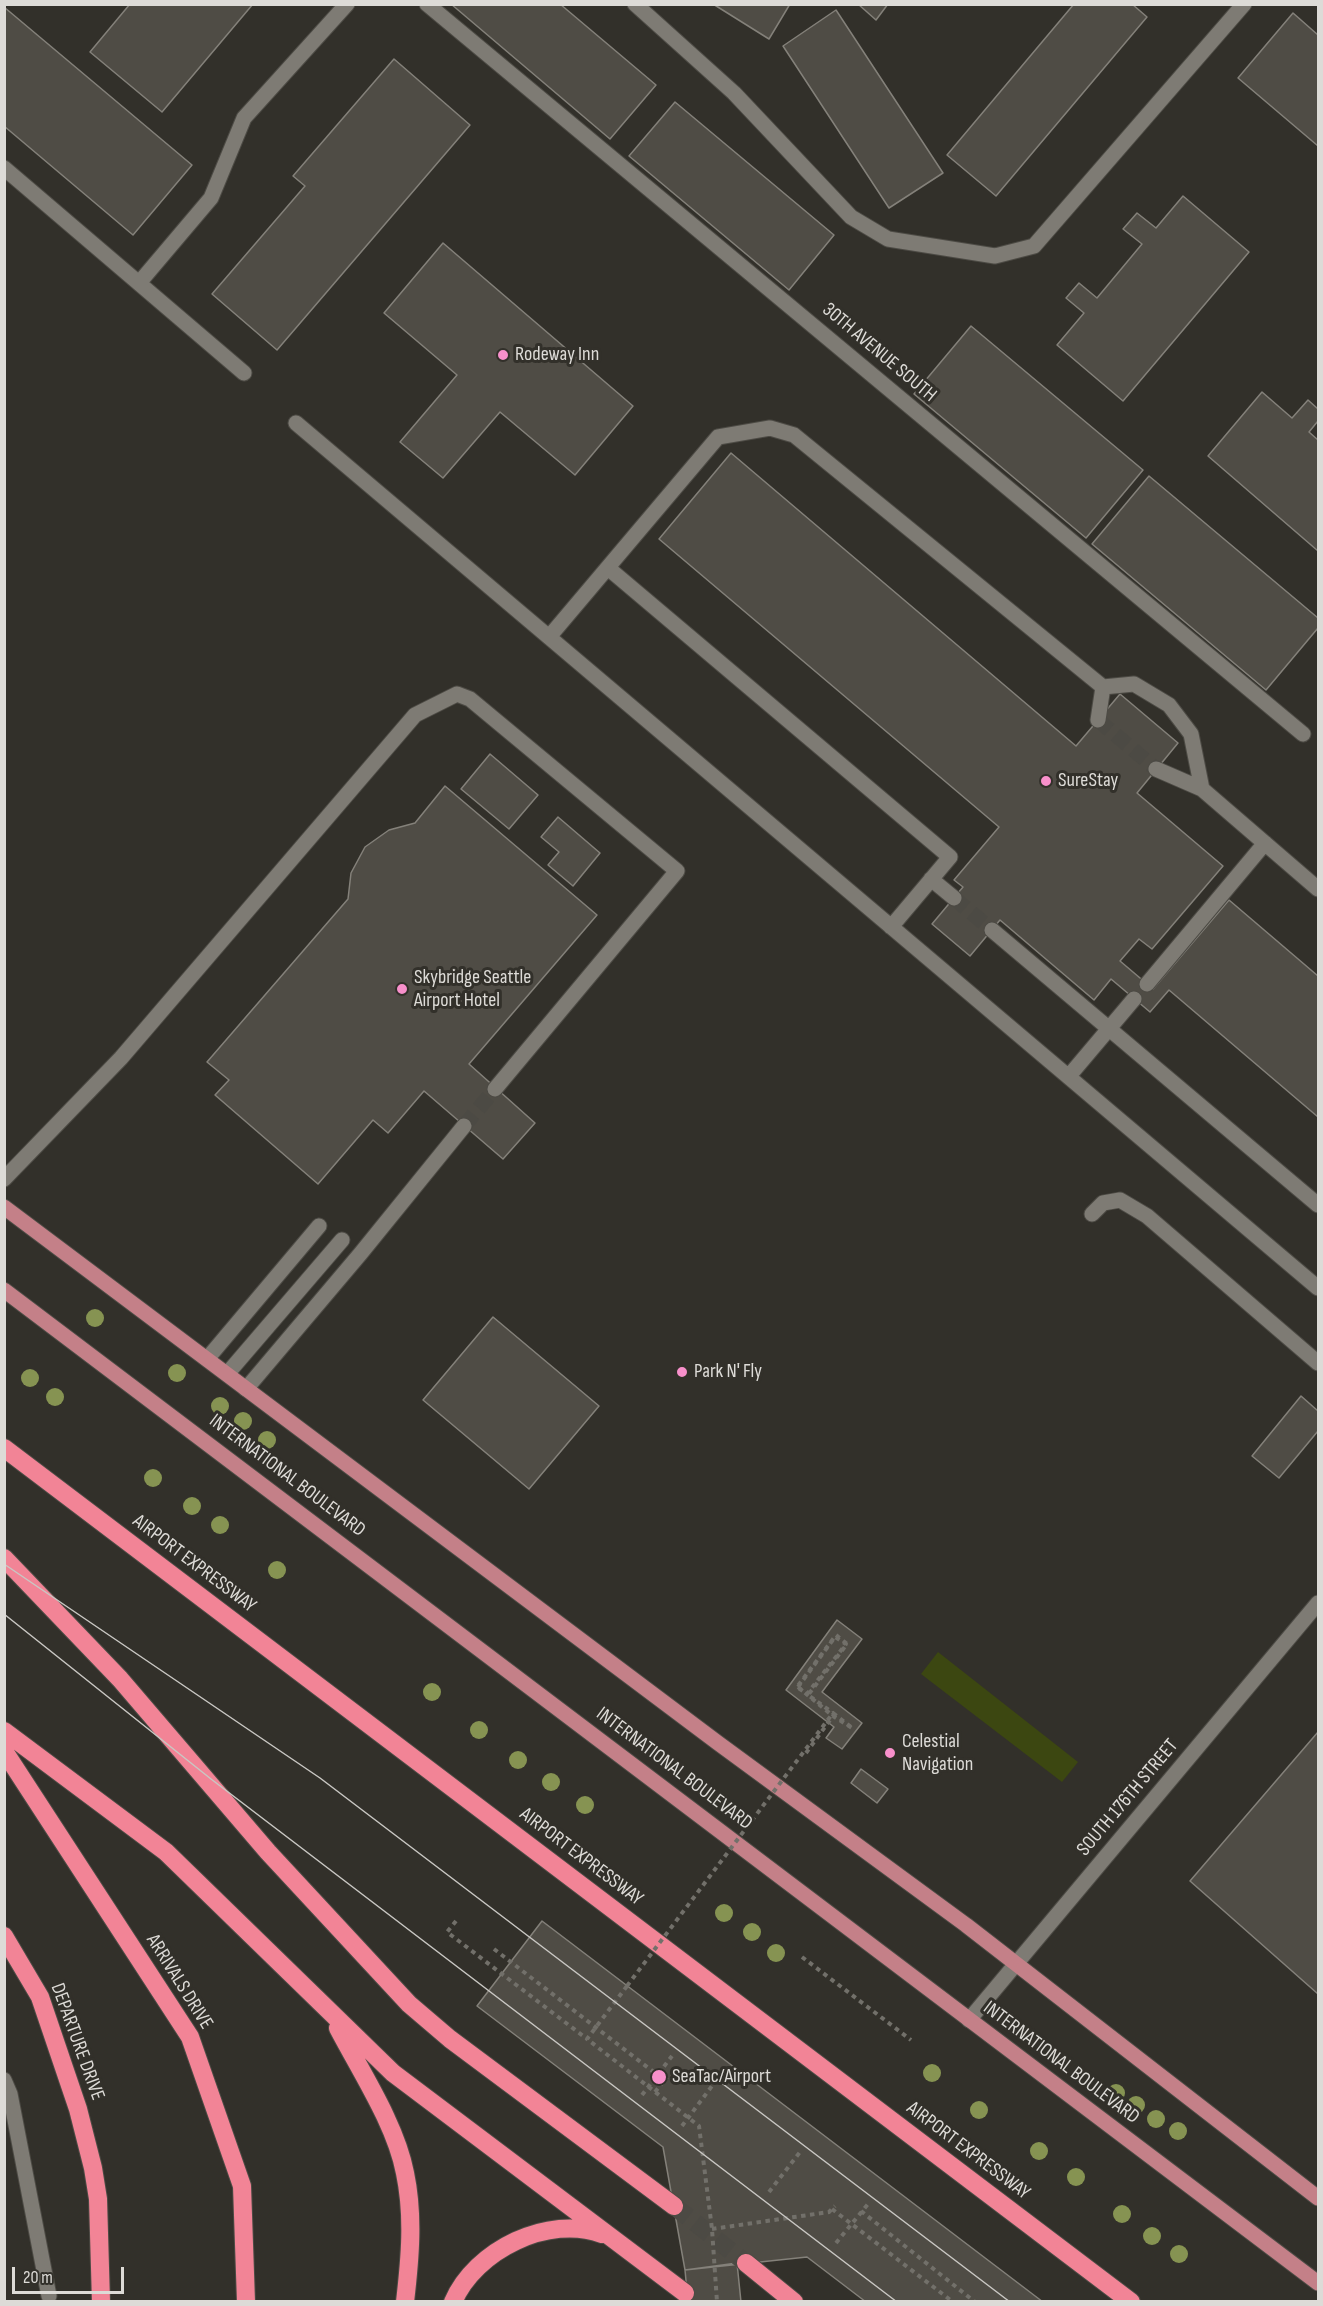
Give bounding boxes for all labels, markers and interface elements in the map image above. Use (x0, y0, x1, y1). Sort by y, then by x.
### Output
street label: 30TH AVENUE SOUTH (817, 298, 941, 408)
place label: Rodeway Inn (515, 343, 599, 367)
marker: Rodeway Inn (496, 348, 510, 362)
place label: SureStay (1058, 769, 1118, 793)
marker: SureStay (1039, 774, 1053, 788)
place label: Skybridge Seattle Airport Hotel (414, 966, 531, 1013)
marker: Skybridge Seattle Airport Hotel (395, 982, 409, 996)
place label: Park N' Fly (694, 1360, 762, 1384)
marker: Park N' Fly (675, 1365, 689, 1379)
street label: INTERNATIONAL BOULEVARD (204, 1409, 370, 1543)
street label: AIRPORT EXPRESSWAY (128, 1510, 260, 1618)
street label: INTERNATIONAL BOULEVARD (591, 1702, 757, 1836)
place label: Celestial Navigation (902, 1730, 973, 1777)
street label: SOUTH 176TH STREET (1072, 1735, 1184, 1861)
marker: Celestial Navigation (883, 1746, 897, 1760)
street label: AIRPORT EXPRESSWAY (515, 1803, 647, 1911)
street label: ARRIVALS DRIVE (140, 1930, 218, 2034)
street label: DEPARTURE DRIVE (45, 1980, 109, 2104)
street label: INTERNATIONAL BOULEVARD (978, 1996, 1144, 2130)
place label: SeaTac/Airport (672, 2065, 771, 2089)
marker: SeaTac/Airport (650, 2068, 668, 2086)
street label: AIRPORT EXPRESSWAY (902, 2097, 1034, 2205)
scale bar (15, 2255, 128, 2293)
text: 20 m (23, 2267, 53, 2288)

